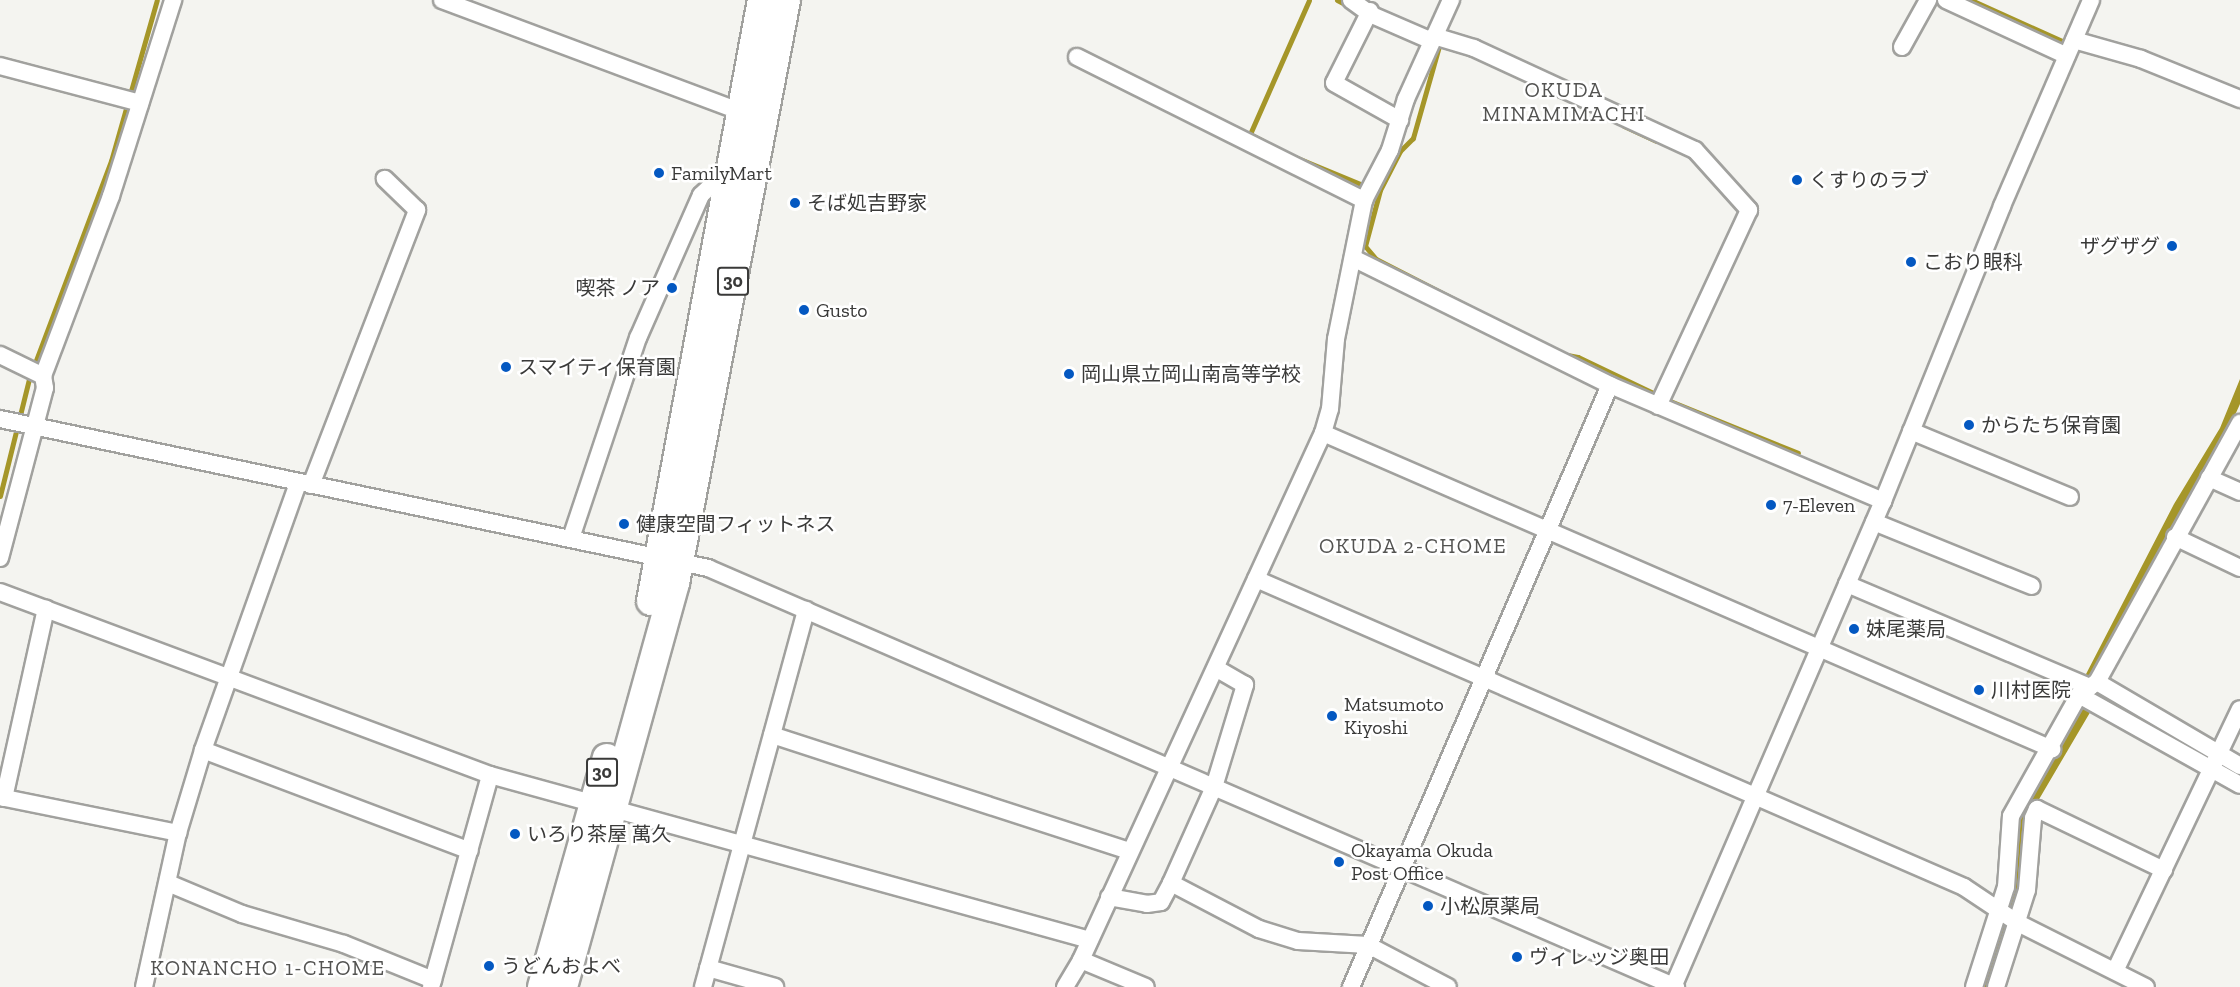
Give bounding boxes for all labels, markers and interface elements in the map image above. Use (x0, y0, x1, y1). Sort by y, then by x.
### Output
district label: OKUDA MINAMIMACHI (1482, 77, 1646, 127)
place label: FamilyMart (671, 161, 772, 185)
marker: FamilyMart (652, 166, 666, 180)
place label: くすりのラブ (1809, 168, 1929, 192)
marker: くすりのラブ (1790, 173, 1804, 187)
place label: そば処吉野家 (807, 191, 927, 215)
marker: そば処吉野家 (788, 196, 802, 210)
place label: ザグザグ (2080, 234, 2160, 258)
marker: ザグザグ (2165, 239, 2179, 253)
place label: こおり眼科 (1923, 250, 2023, 274)
marker: こおり眼科 (1904, 255, 1918, 269)
road number: 30 (716, 266, 750, 296)
place label: 喫茶 ノア (575, 276, 660, 300)
marker: 喫茶 ノア (665, 281, 679, 295)
place label: Gusto (816, 298, 867, 322)
marker: Gusto (797, 303, 811, 317)
place label: スマイティ保育園 (518, 355, 678, 379)
marker: スマイティ保育園 (499, 360, 513, 374)
place label: 岡山県立岡山南高等学校 (1081, 362, 1301, 386)
marker: 岡山県立岡山南高等学校 (1062, 367, 1076, 381)
place label: からたち保育園 (1981, 413, 2121, 437)
marker: からたち保育園 (1962, 418, 1976, 432)
place label: 7-Eleven (1783, 493, 1855, 517)
marker: 7-Eleven (1764, 498, 1778, 512)
place label: 健康空間フィットネス (636, 512, 836, 536)
marker: 健康空間フィットネス (617, 517, 631, 531)
district label: OKUDA 2-CHOME (1319, 533, 1507, 559)
place label: 妹尾薬局 (1866, 617, 1946, 641)
marker: 妹尾薬局 (1847, 622, 1861, 636)
place label: 川村医院 (1991, 678, 2071, 702)
marker: 川村医院 (1972, 683, 1986, 697)
place label: Matsumoto Kiyoshi (1344, 692, 1444, 739)
marker: Matsumoto Kiyoshi (1325, 709, 1339, 723)
road number: 30 (586, 757, 618, 787)
place label: いろり茶屋 萬久 (527, 822, 672, 846)
marker: いろり茶屋 萬久 (508, 827, 522, 841)
place label: Okayama Okuda Post Office (1351, 838, 1493, 885)
marker: Okayama Okuda Post Office (1332, 855, 1346, 869)
place label: 小松原薬局 (1440, 894, 1540, 918)
marker: 小松原薬局 (1421, 899, 1435, 913)
place label: ヴィレッジ奥田 (1529, 945, 1669, 969)
marker: ヴィレッジ奥田 (1510, 950, 1524, 964)
place label: うどんおよべ (501, 954, 621, 978)
district label: KONANCHO 1-CHOME (150, 955, 386, 981)
marker: うどんおよべ (482, 959, 496, 973)

